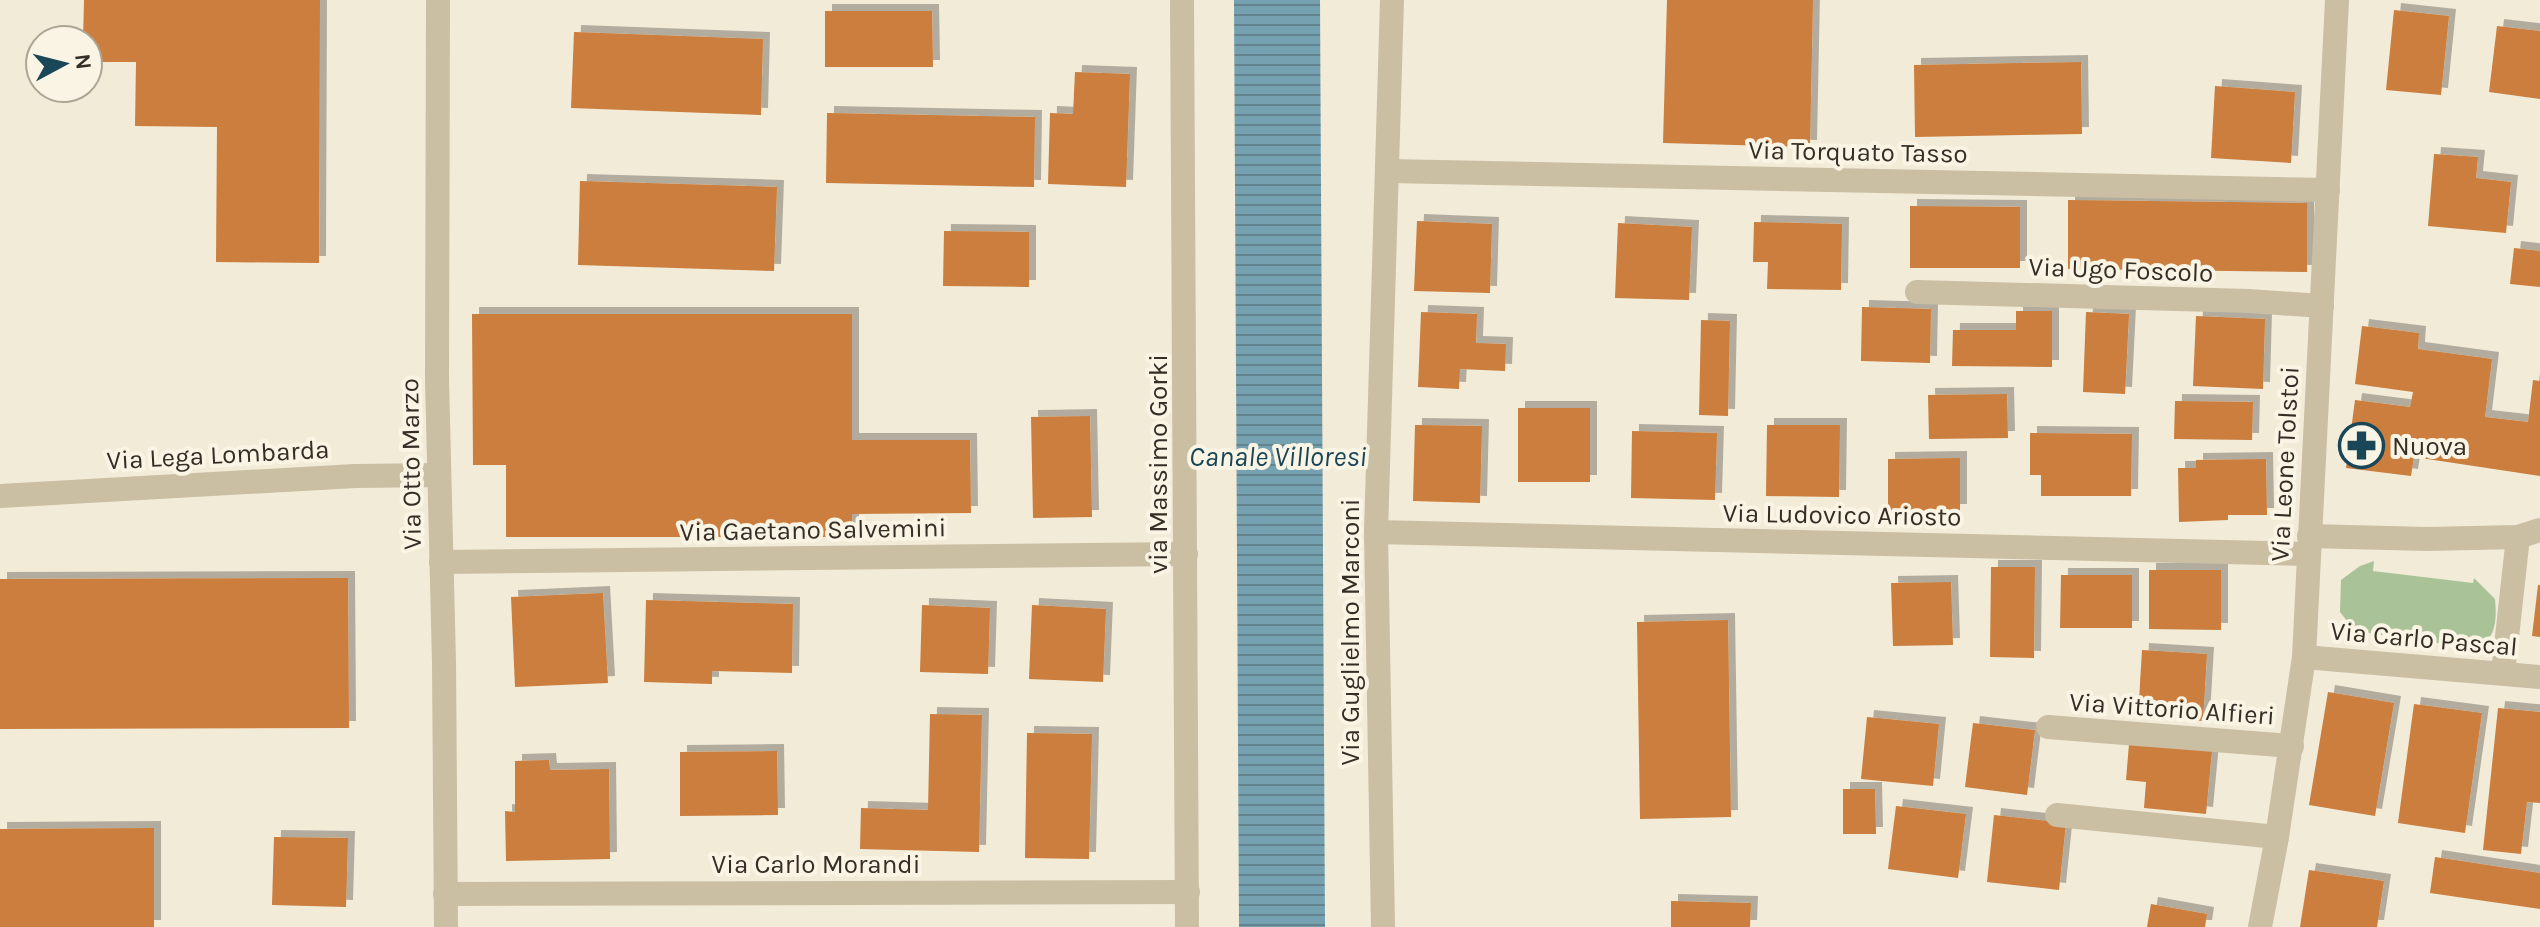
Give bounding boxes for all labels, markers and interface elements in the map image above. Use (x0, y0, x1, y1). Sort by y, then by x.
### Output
north arrow (24, 24, 104, 104)
text: N (69, 52, 97, 71)
street label: Via Torquato Tasso (1748, 135, 1968, 169)
street label: Via Ugo Foscolo (2028, 251, 2214, 289)
street label: via Massimo Gorki (1143, 354, 1174, 574)
street label: Via Leone Tolstoi (2264, 366, 2306, 562)
street label: Via Otto Marzo (394, 378, 428, 550)
pharmacy icon: Nuova (2337, 422, 2385, 470)
place label: Nuova (2392, 431, 2467, 462)
street label: Via Lega Lombarda (106, 434, 330, 476)
water label: Canale Villoresi (1189, 440, 1367, 473)
street label: Via Ludovico Ariosto (1722, 497, 1962, 533)
street label: Via Guglielmo Marconi (1335, 498, 1366, 766)
street label: Via Gaetano Salvemini (679, 512, 947, 548)
street label: Via Carlo Pascal (2329, 615, 2519, 663)
street label: Via Vittorio Alfieri (2068, 686, 2276, 732)
street label: Via Carlo Morandi (712, 849, 920, 880)

